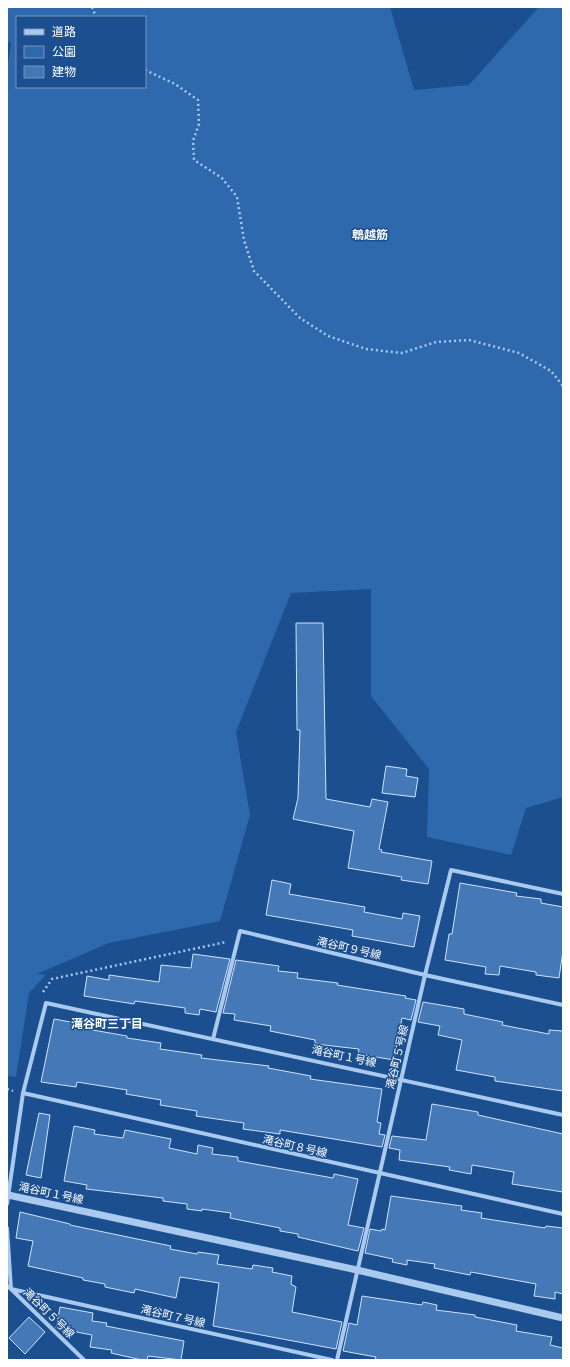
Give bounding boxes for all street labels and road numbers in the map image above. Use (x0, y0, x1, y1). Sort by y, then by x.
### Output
street label: 滝谷町９号線 (315, 934, 383, 961)
street label: 滝谷町５号線 (383, 1023, 410, 1091)
street label: 滝谷町１号線 (310, 1042, 378, 1069)
street label: 滝谷町８号線 (261, 1132, 329, 1159)
street label: 滝谷町１号線 (17, 1179, 85, 1206)
street label: 滝谷町５号線 (21, 1285, 78, 1340)
street label: 滝谷町７号線 (139, 1302, 207, 1329)

